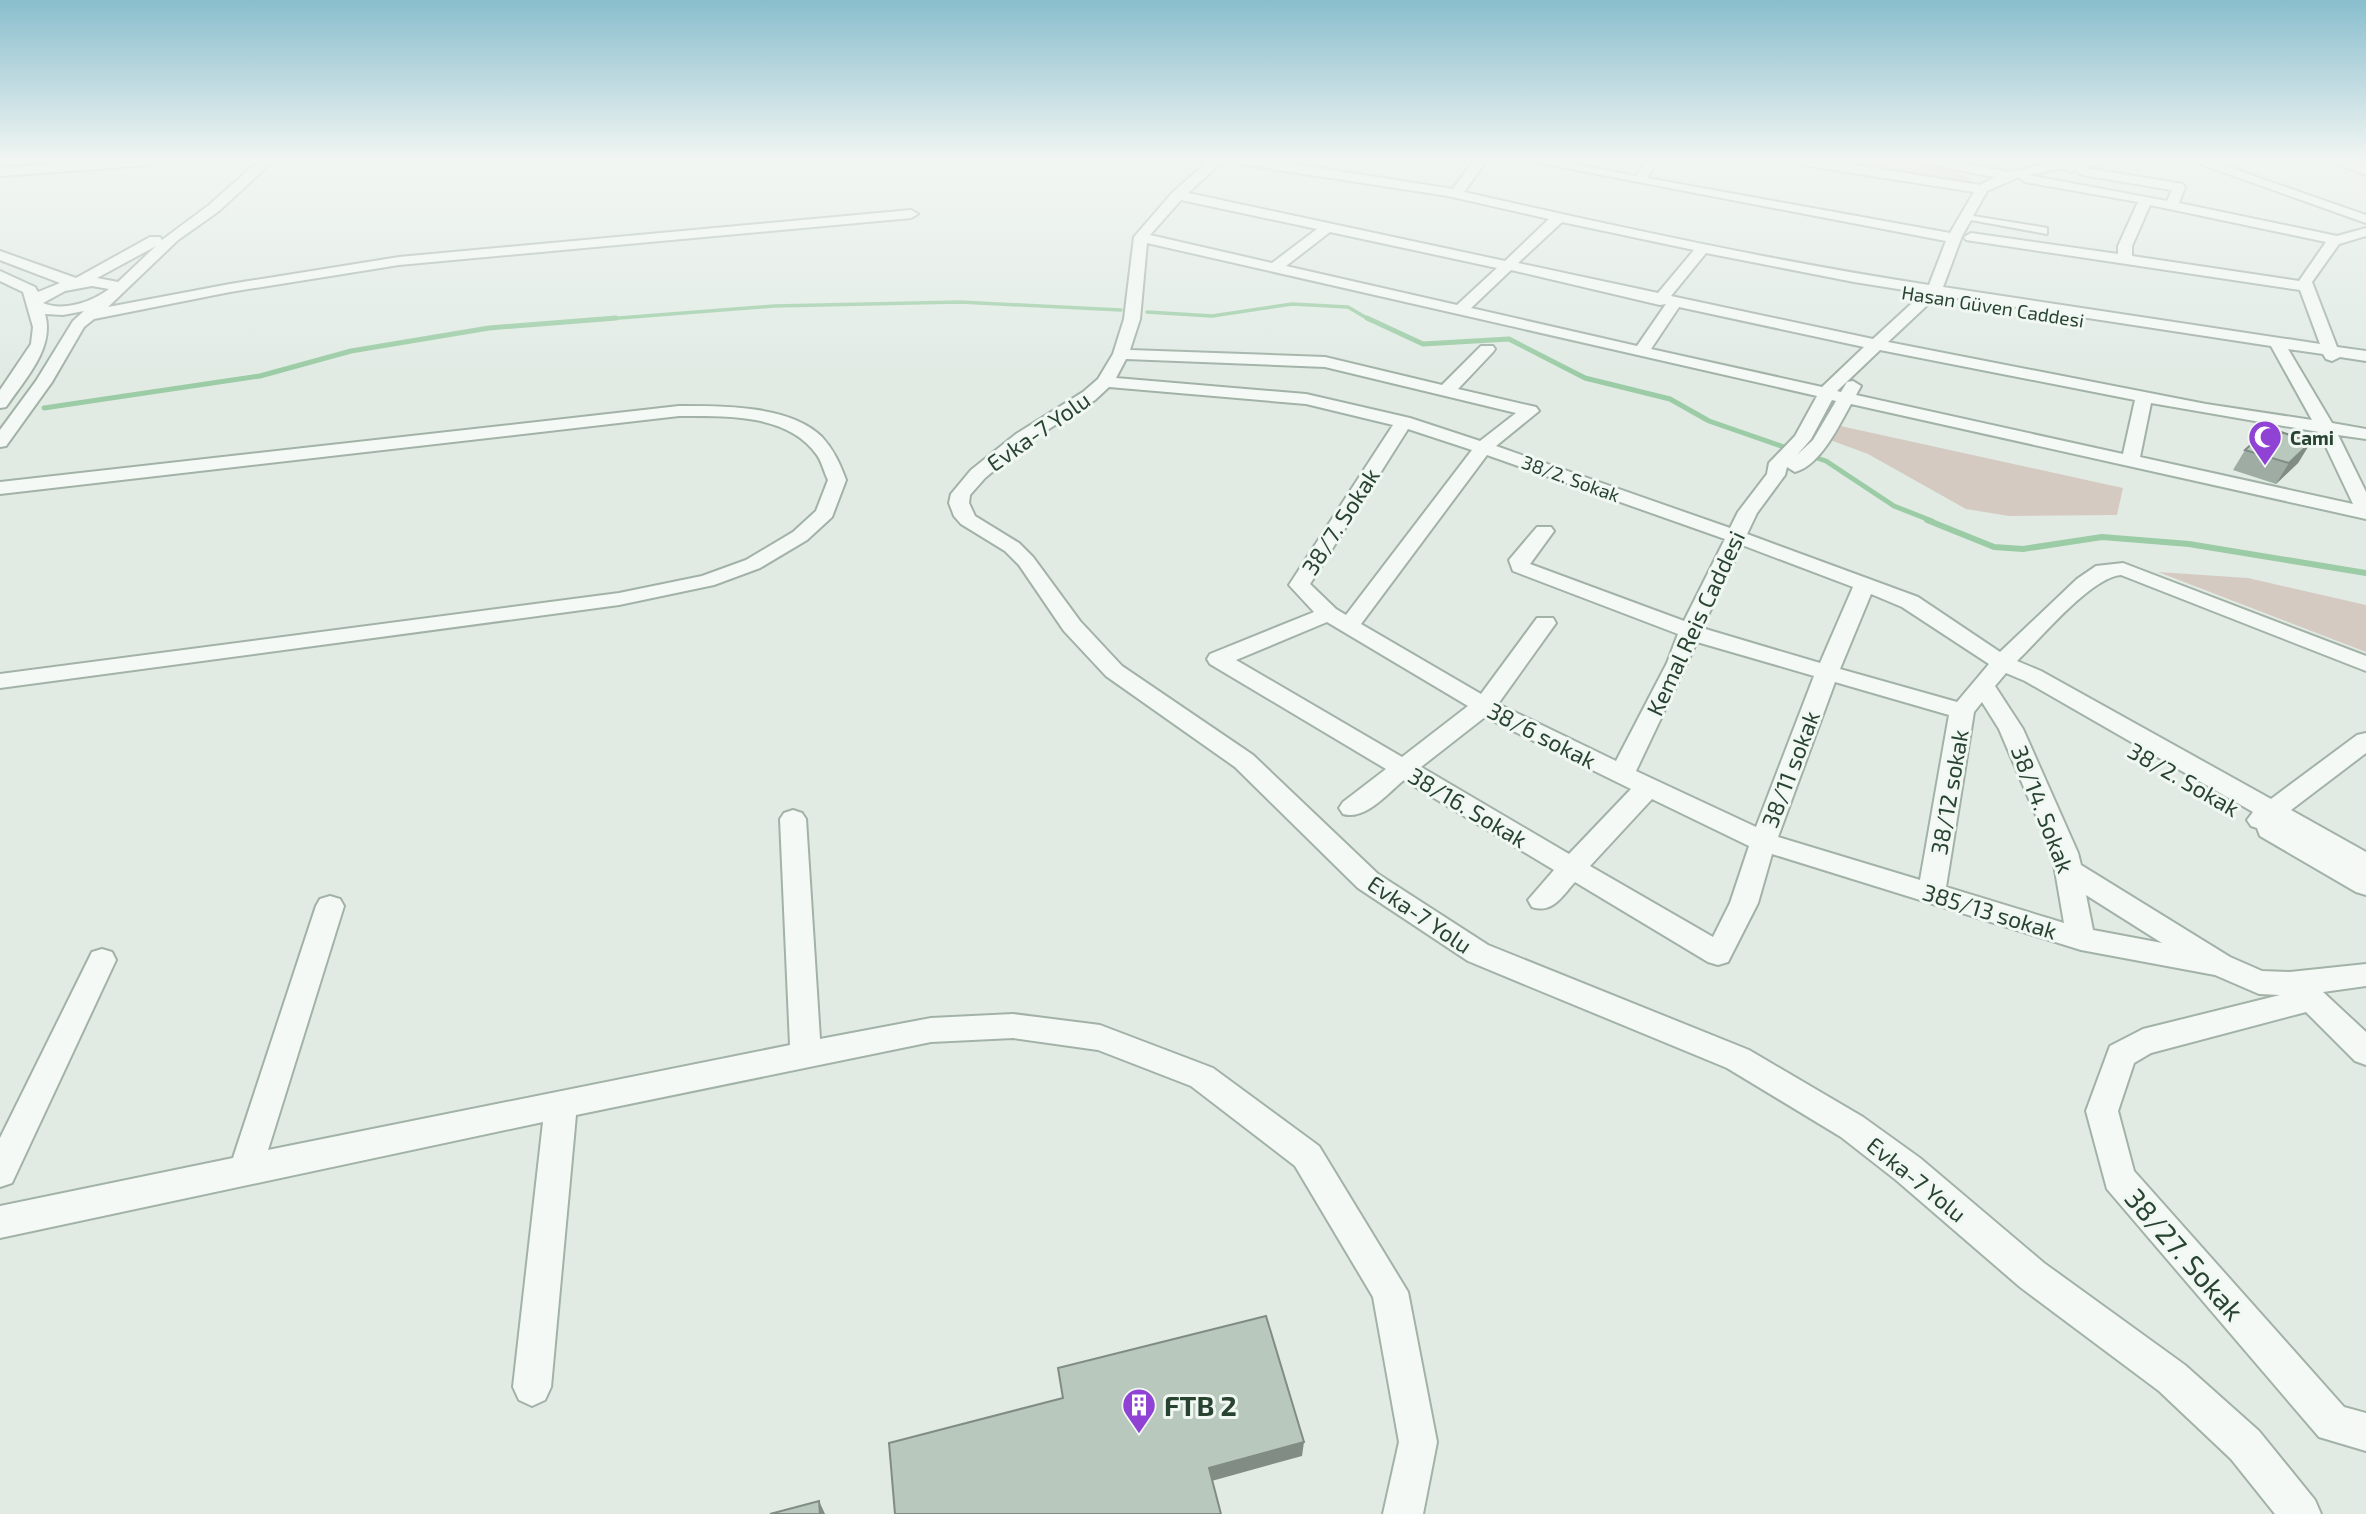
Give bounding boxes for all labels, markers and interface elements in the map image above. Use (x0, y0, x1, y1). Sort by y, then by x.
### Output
street label: Hasan Güven Caddesi (1900, 280, 2086, 332)
street label: Evka-7 Yolu (981, 385, 1095, 477)
mosque icon: Cami (2246, 418, 2284, 467)
place label: Cami (2290, 426, 2334, 449)
street label: 38/2. Sokak (1519, 450, 1623, 506)
street label: 38/7. Sokak (1295, 462, 1385, 580)
street label: Kemal Reis Caddesi (1640, 526, 1750, 720)
street label: 38/6 sokak (1483, 696, 1601, 774)
street label: 38/11 sokak (1755, 706, 1825, 831)
street label: 38/12 sokak (1924, 727, 1974, 857)
street label: 38/2. Sokak (2123, 736, 2245, 822)
street label: 38/14. Sokak (2006, 741, 2080, 877)
street label: 38/16. Sokak (1404, 761, 1533, 853)
street label: Evka-7 Yolu (1363, 869, 1477, 959)
street label: 385/13 sokak (1920, 877, 2061, 945)
street label: Evka-7 Yolu (1862, 1130, 1972, 1228)
street label: 38/27. Sokak (2118, 1181, 2252, 1327)
building icon: FTB 2 (1120, 1386, 1158, 1435)
place label: FTB 2 (1164, 1388, 1237, 1422)

